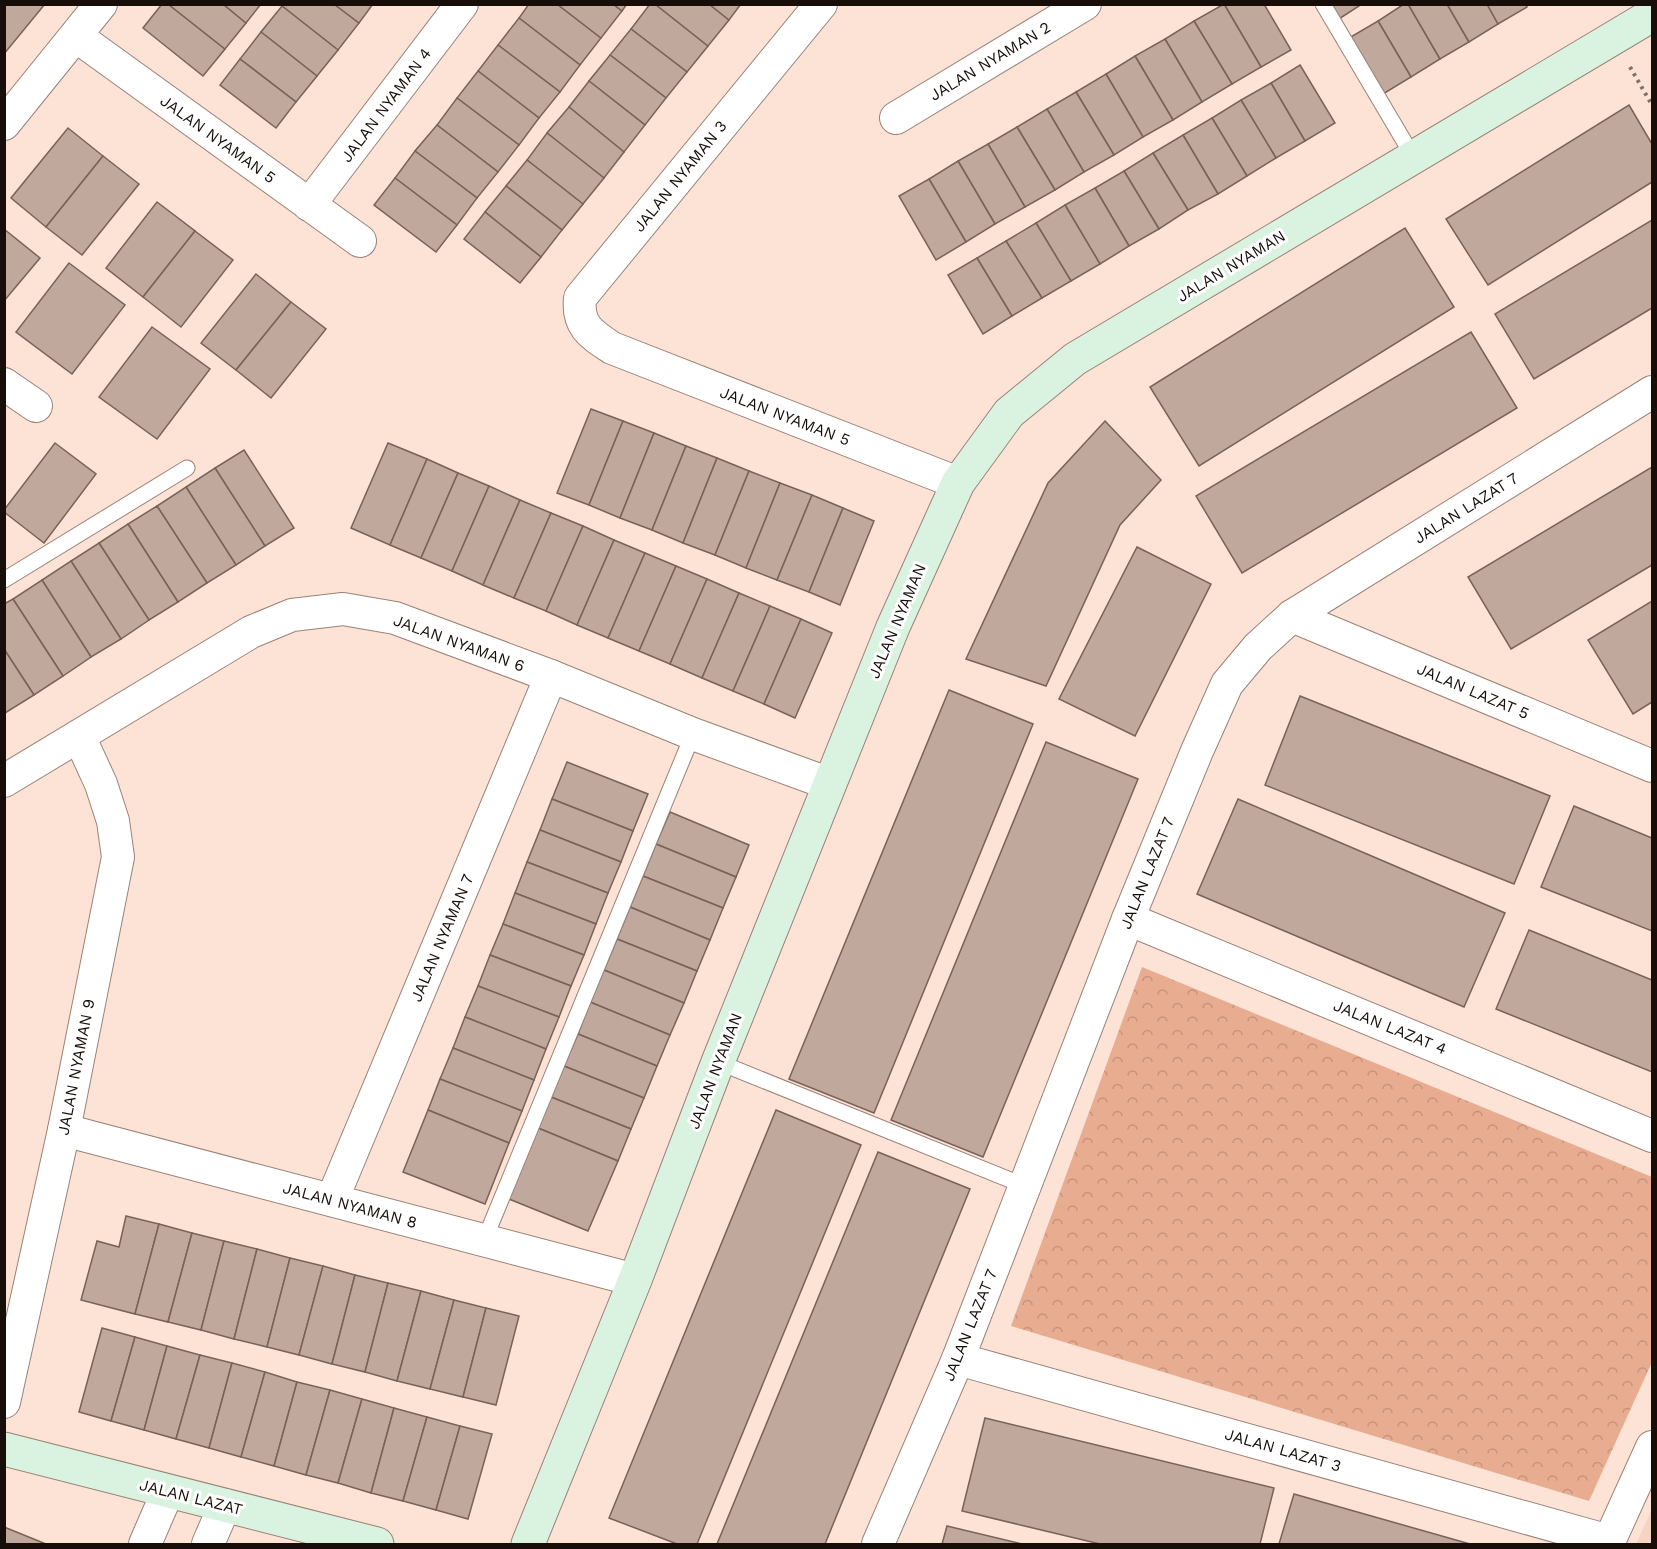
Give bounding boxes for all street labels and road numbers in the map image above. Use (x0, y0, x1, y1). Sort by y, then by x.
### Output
street label: JALAN NYAMAN 2 (926, 17, 1054, 105)
street label: JALAN NYAMAN 4 (337, 44, 435, 166)
street label: JALAN NYAMAN 5 (157, 91, 279, 187)
street label: JALAN NYAMAN 3 (629, 116, 731, 236)
street label: JALAN NYAMAN (1173, 226, 1289, 306)
street label: JALAN NYAMAN 5 (717, 382, 853, 450)
street label: JALAN LAZAT 7 (1411, 468, 1521, 548)
street label: JALAN NYAMAN (864, 561, 930, 681)
street label: JALAN NYAMAN 6 (391, 610, 527, 676)
street label: JALAN LAZAT 5 (1414, 659, 1532, 723)
street label: JALAN LAZAT 7 (1116, 814, 1178, 932)
street label: JALAN NYAMAN 7 (407, 871, 477, 1005)
street label: JALAN LAZAT 4 (1331, 996, 1450, 1058)
street label: JALAN NYAMAN 9 (53, 997, 99, 1137)
street label: JALAN NYAMAN (684, 1010, 746, 1132)
street label: JALAN NYAMAN 8 (281, 1178, 419, 1232)
street label: JALAN LAZAT 7 (939, 1266, 1001, 1384)
street label: JALAN LAZAT 3 (1223, 1424, 1343, 1476)
street label: JALAN LAZAT (137, 1475, 245, 1519)

